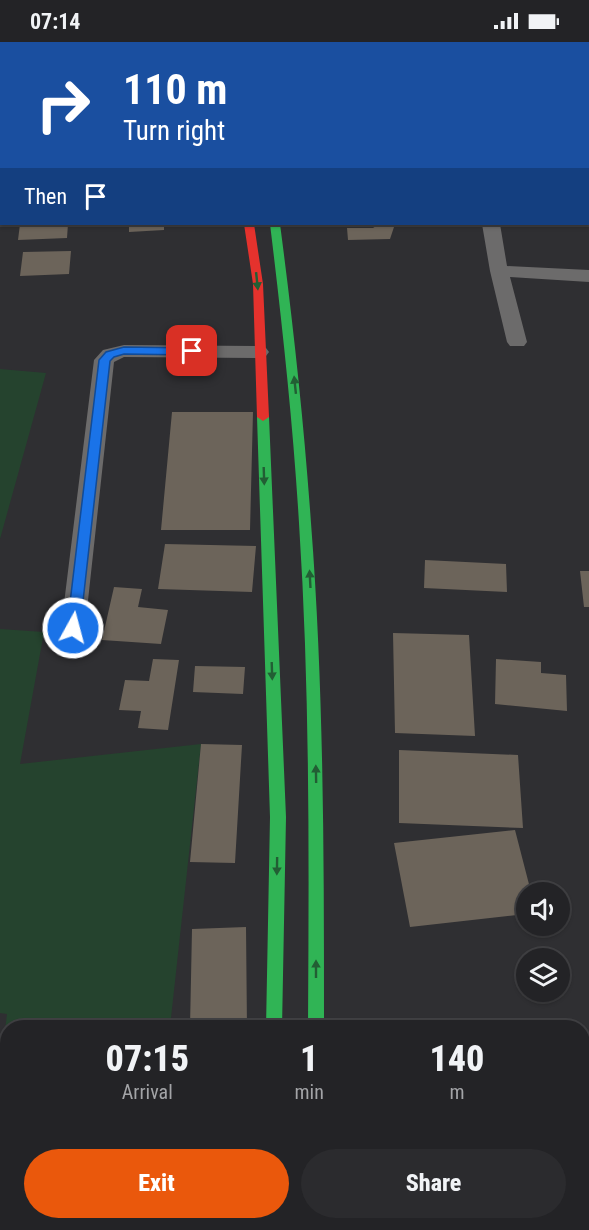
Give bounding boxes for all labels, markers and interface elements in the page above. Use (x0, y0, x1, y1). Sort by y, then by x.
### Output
text: 07:14 (30, 9, 81, 34)
text: 110 m (123, 65, 228, 114)
icon: right (24, 66, 102, 144)
text: Turn right (123, 115, 225, 147)
icon: arrive (79, 180, 112, 213)
text: Then (24, 184, 67, 209)
one-way arrow (252, 272, 262, 291)
pin (166, 325, 217, 376)
icon: arrive (175, 334, 208, 367)
one-way arrow (290, 375, 300, 394)
one-way arrow (260, 467, 269, 486)
one-way arrow (305, 570, 314, 589)
position arrow (41, 596, 105, 660)
one-way arrow (267, 662, 277, 681)
one-way arrow (311, 765, 321, 784)
one-way arrow (272, 856, 282, 875)
map controls (516, 882, 570, 1002)
button: sound (516, 882, 570, 936)
button: layers (516, 948, 570, 1002)
one-way arrow (311, 960, 321, 979)
text: 07:15 (106, 1038, 189, 1080)
text: 1 (300, 1038, 318, 1080)
text: 140 (429, 1038, 484, 1080)
text: Arrival (122, 1080, 173, 1104)
text: min (295, 1080, 324, 1104)
text: m (449, 1080, 464, 1104)
button: Exit (24, 1149, 289, 1218)
button: Share (301, 1149, 566, 1218)

